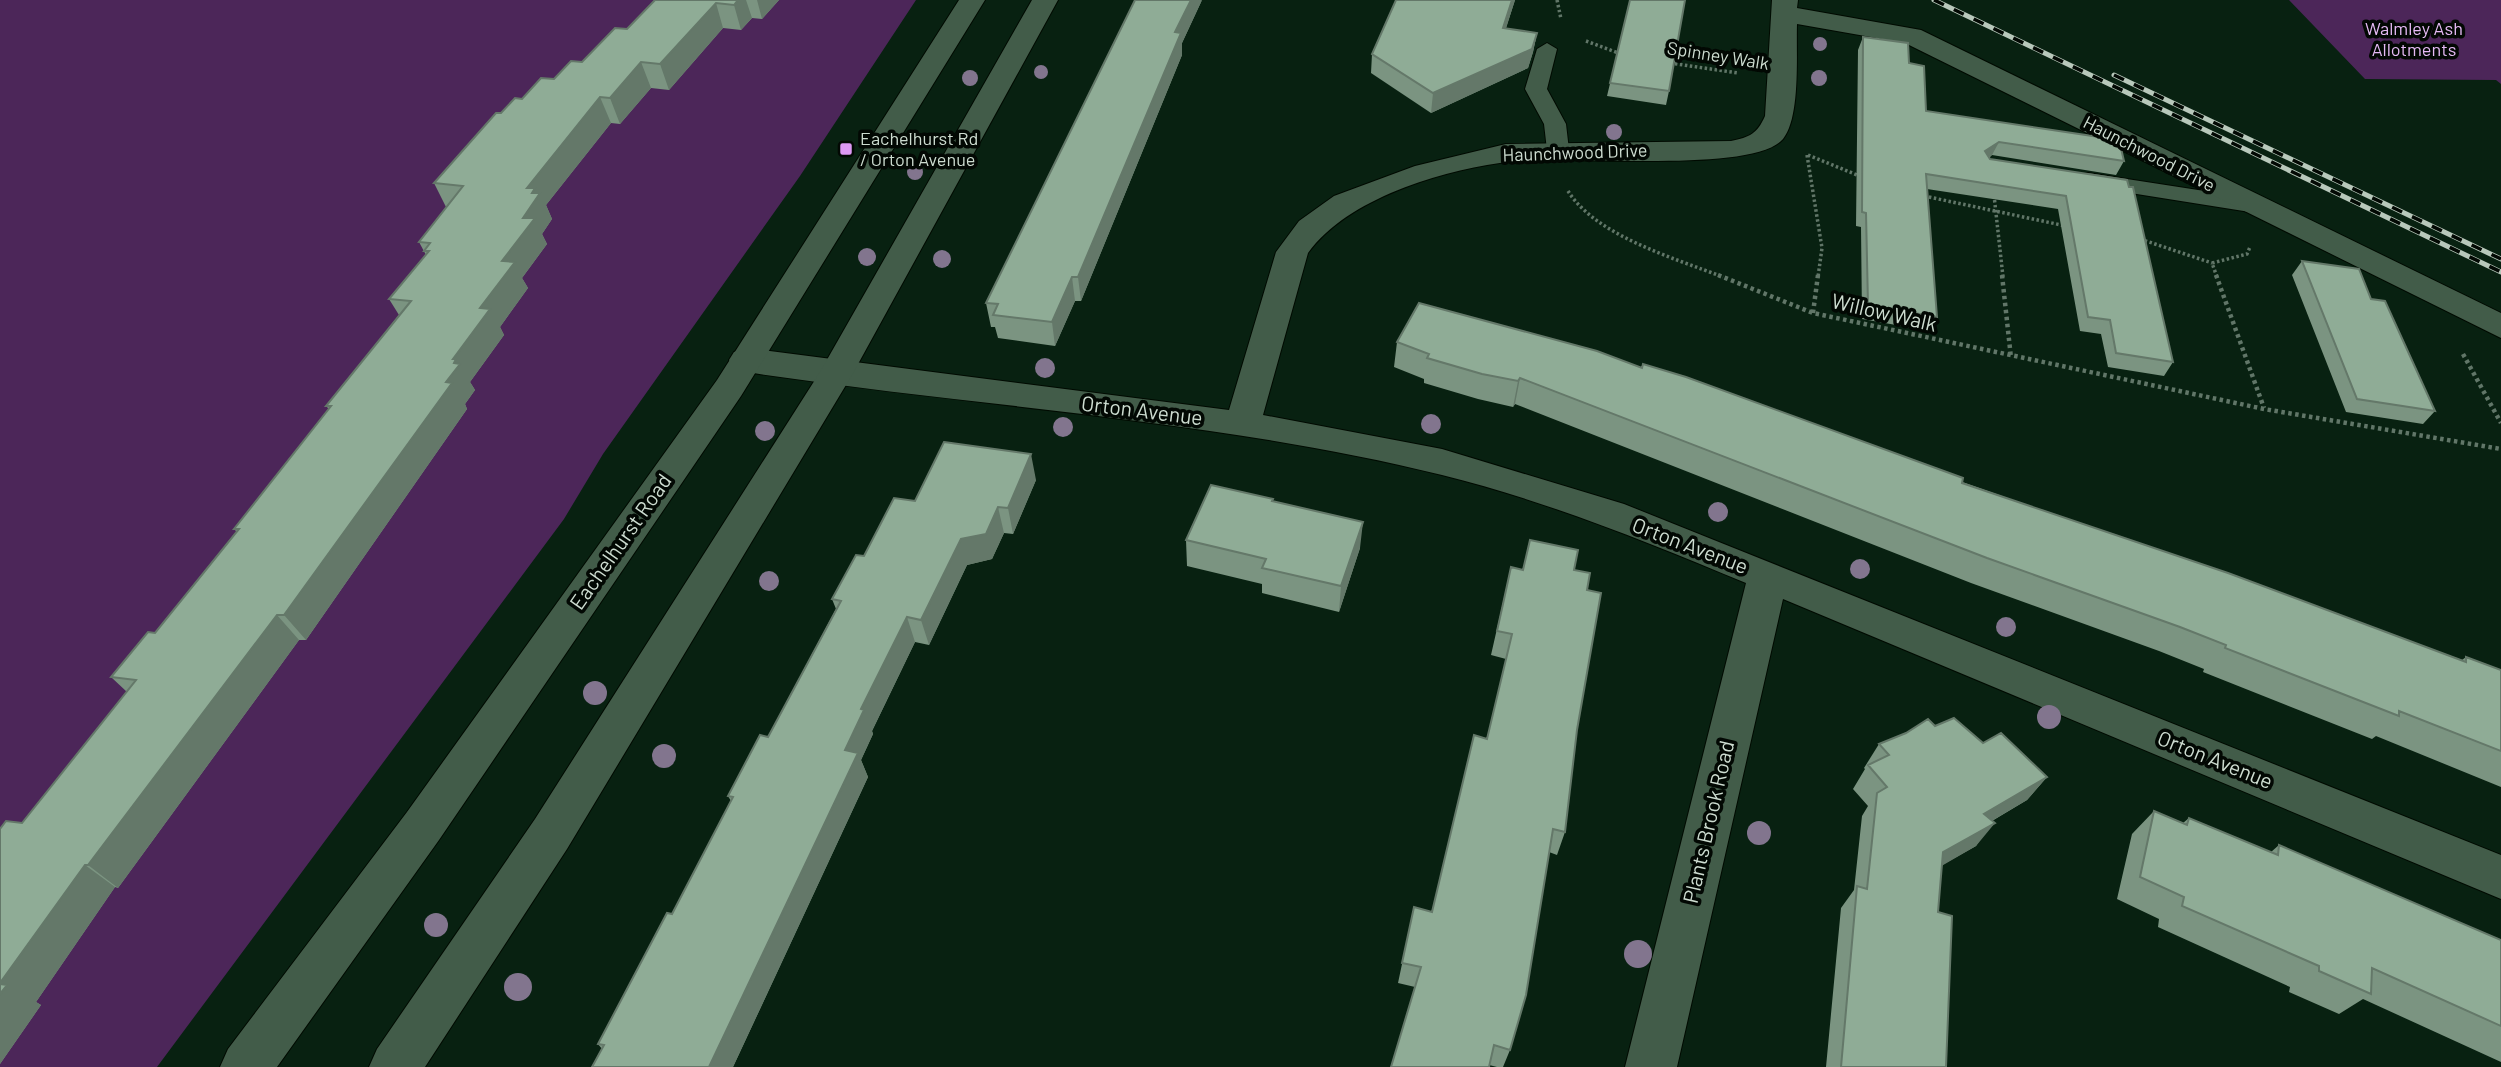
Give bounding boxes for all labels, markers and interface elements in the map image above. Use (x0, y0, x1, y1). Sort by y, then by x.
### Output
park label: Walmley Ash Allotments (2365, 17, 2463, 60)
street label: Spinney Walk (1666, 36, 1771, 74)
street label: Haunchwood Drive (2080, 110, 2219, 196)
place label: Eachelhurst Rd / Orton Avenue (860, 127, 978, 170)
street label: Haunchwood Drive (1502, 138, 1648, 166)
marker: Eachelhurst Rd / Orton Avenue (838, 141, 854, 157)
street label: Willow Walk (1829, 287, 1939, 336)
street label: Orton Avenue (1080, 390, 1204, 429)
street label: Eachelhurst Road (564, 468, 676, 614)
street label: Orton Avenue (1629, 511, 1752, 578)
street label: Orton Avenue (2154, 724, 2277, 793)
street label: Plants Brook Road (1677, 738, 1738, 905)

